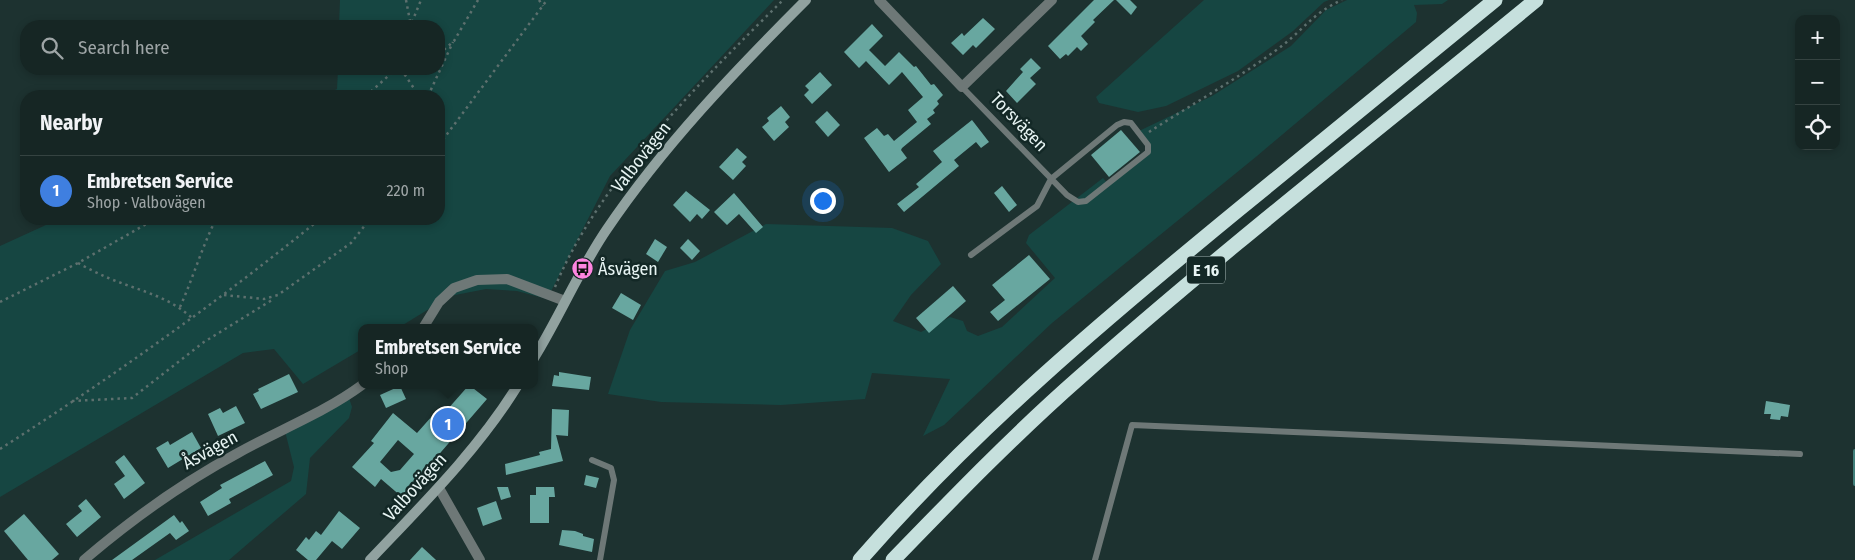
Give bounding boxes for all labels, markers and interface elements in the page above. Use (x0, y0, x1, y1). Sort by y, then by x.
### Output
map controls (1795, 15, 1840, 150)
button: + (1795, 15, 1840, 60)
search box (20, 20, 445, 75)
icon: search (38, 34, 66, 62)
text: Search here (78, 36, 170, 59)
button: − (1795, 60, 1840, 105)
street label: Torsvägen (986, 88, 1052, 156)
button: locate (1795, 105, 1840, 150)
text: Nearby (40, 110, 102, 136)
street label: Valbovägen (607, 117, 675, 197)
text: Embretsen Service (87, 170, 233, 193)
text: 1 (53, 181, 59, 200)
text: 220 m (386, 181, 425, 200)
your location (810, 188, 836, 214)
text: Shop · Valbovägen (87, 193, 206, 212)
road number: E 16 (1187, 256, 1225, 284)
bus stop icon: Åsvägen (570, 257, 594, 281)
place label: Åsvägen (598, 257, 658, 280)
popup (358, 324, 538, 389)
text: Embretsen Service (375, 336, 521, 359)
text: Shop (375, 359, 408, 378)
pin: 1 (432, 405, 464, 443)
street label: Åsvägen (178, 425, 242, 474)
street label: Valbovägen (379, 449, 451, 525)

